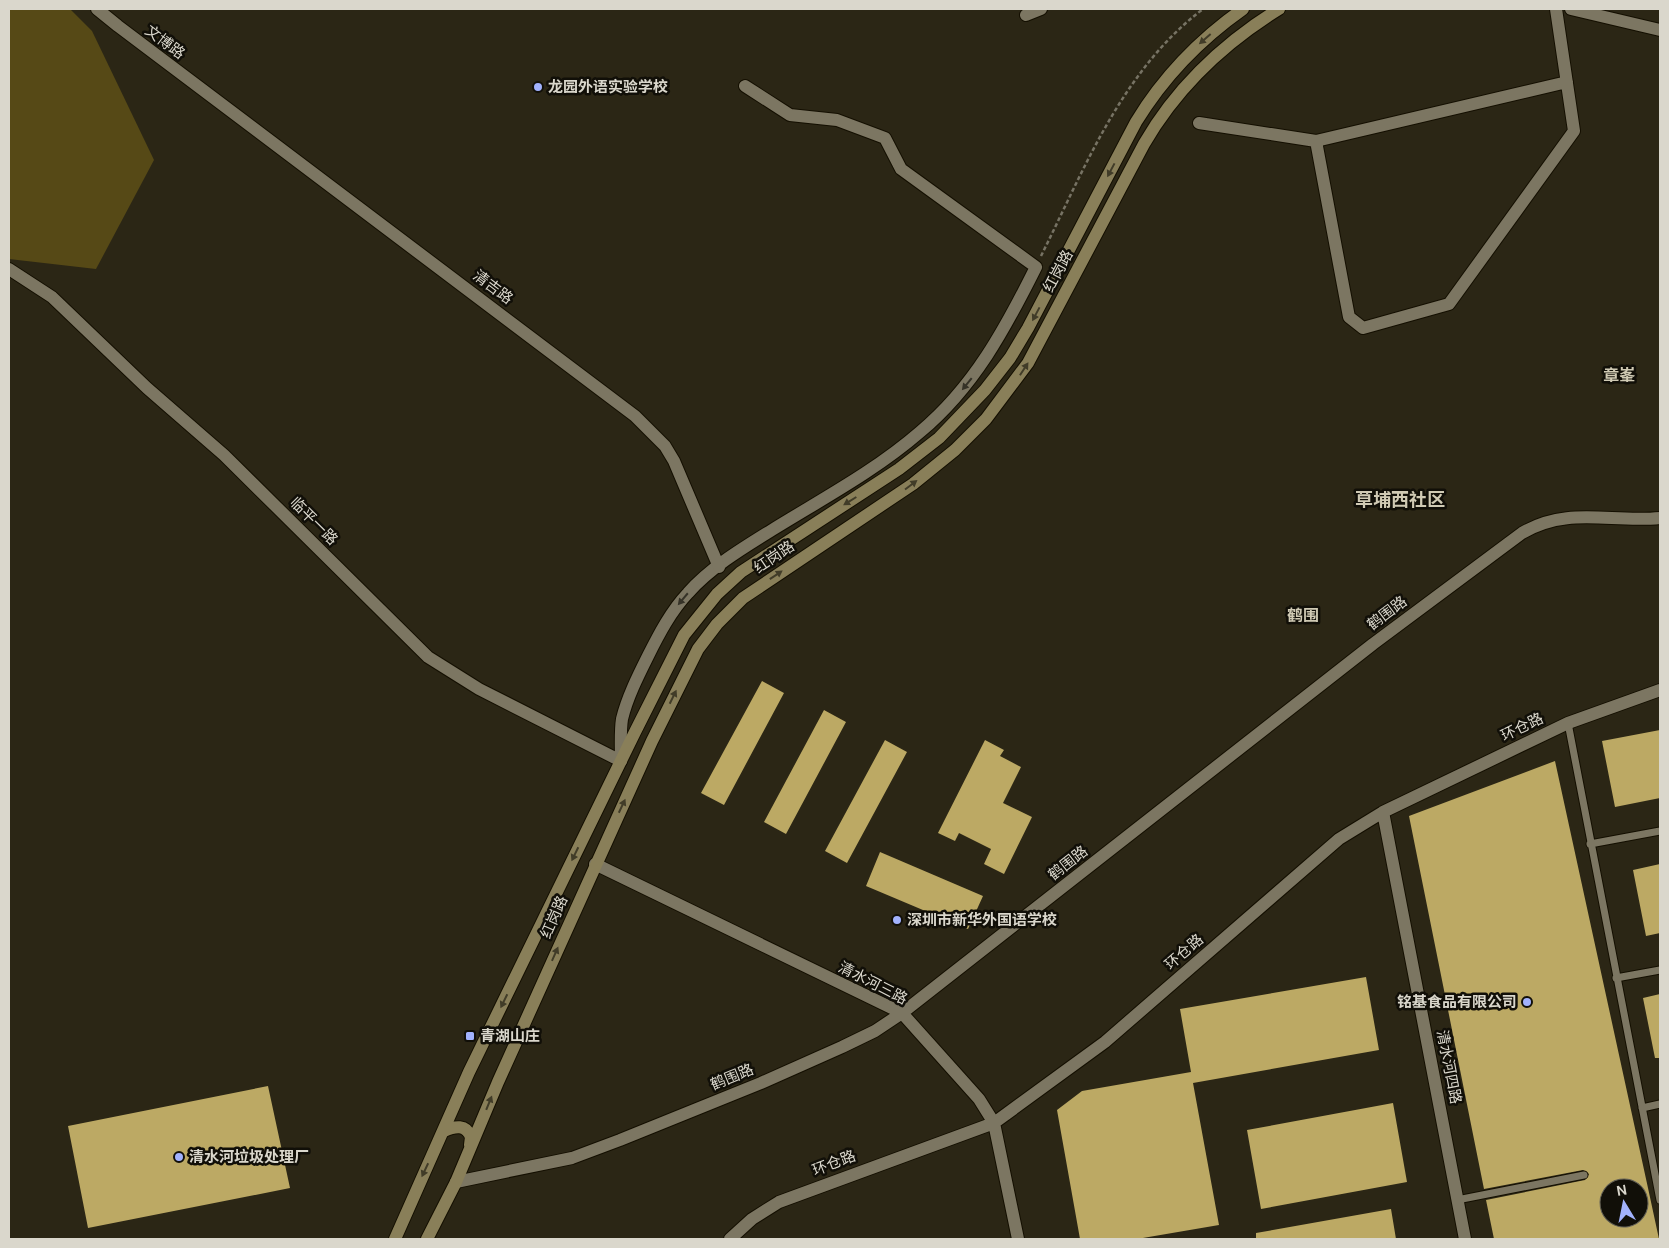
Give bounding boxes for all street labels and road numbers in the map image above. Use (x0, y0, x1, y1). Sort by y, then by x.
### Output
street label: 文博路 (141, 20, 189, 64)
street label: 红岗路 (1039, 246, 1077, 296)
street label: 清吉路 (469, 265, 517, 309)
street label: 临平一路 (286, 493, 342, 549)
street label: 红岗路 (750, 536, 798, 578)
street label: 鹤围路 (1363, 591, 1411, 635)
street label: 环仓路 (1497, 708, 1547, 746)
street label: 鹤围路 (1044, 841, 1092, 885)
street label: 红岗路 (536, 892, 572, 942)
street label: 环仓路 (1160, 930, 1208, 974)
street label: 清水河三路 (835, 957, 911, 1009)
street label: 清水河四路 (1432, 1028, 1466, 1106)
street label: 鹤围路 (707, 1059, 757, 1095)
street label: 环仓路 (809, 1146, 859, 1180)

